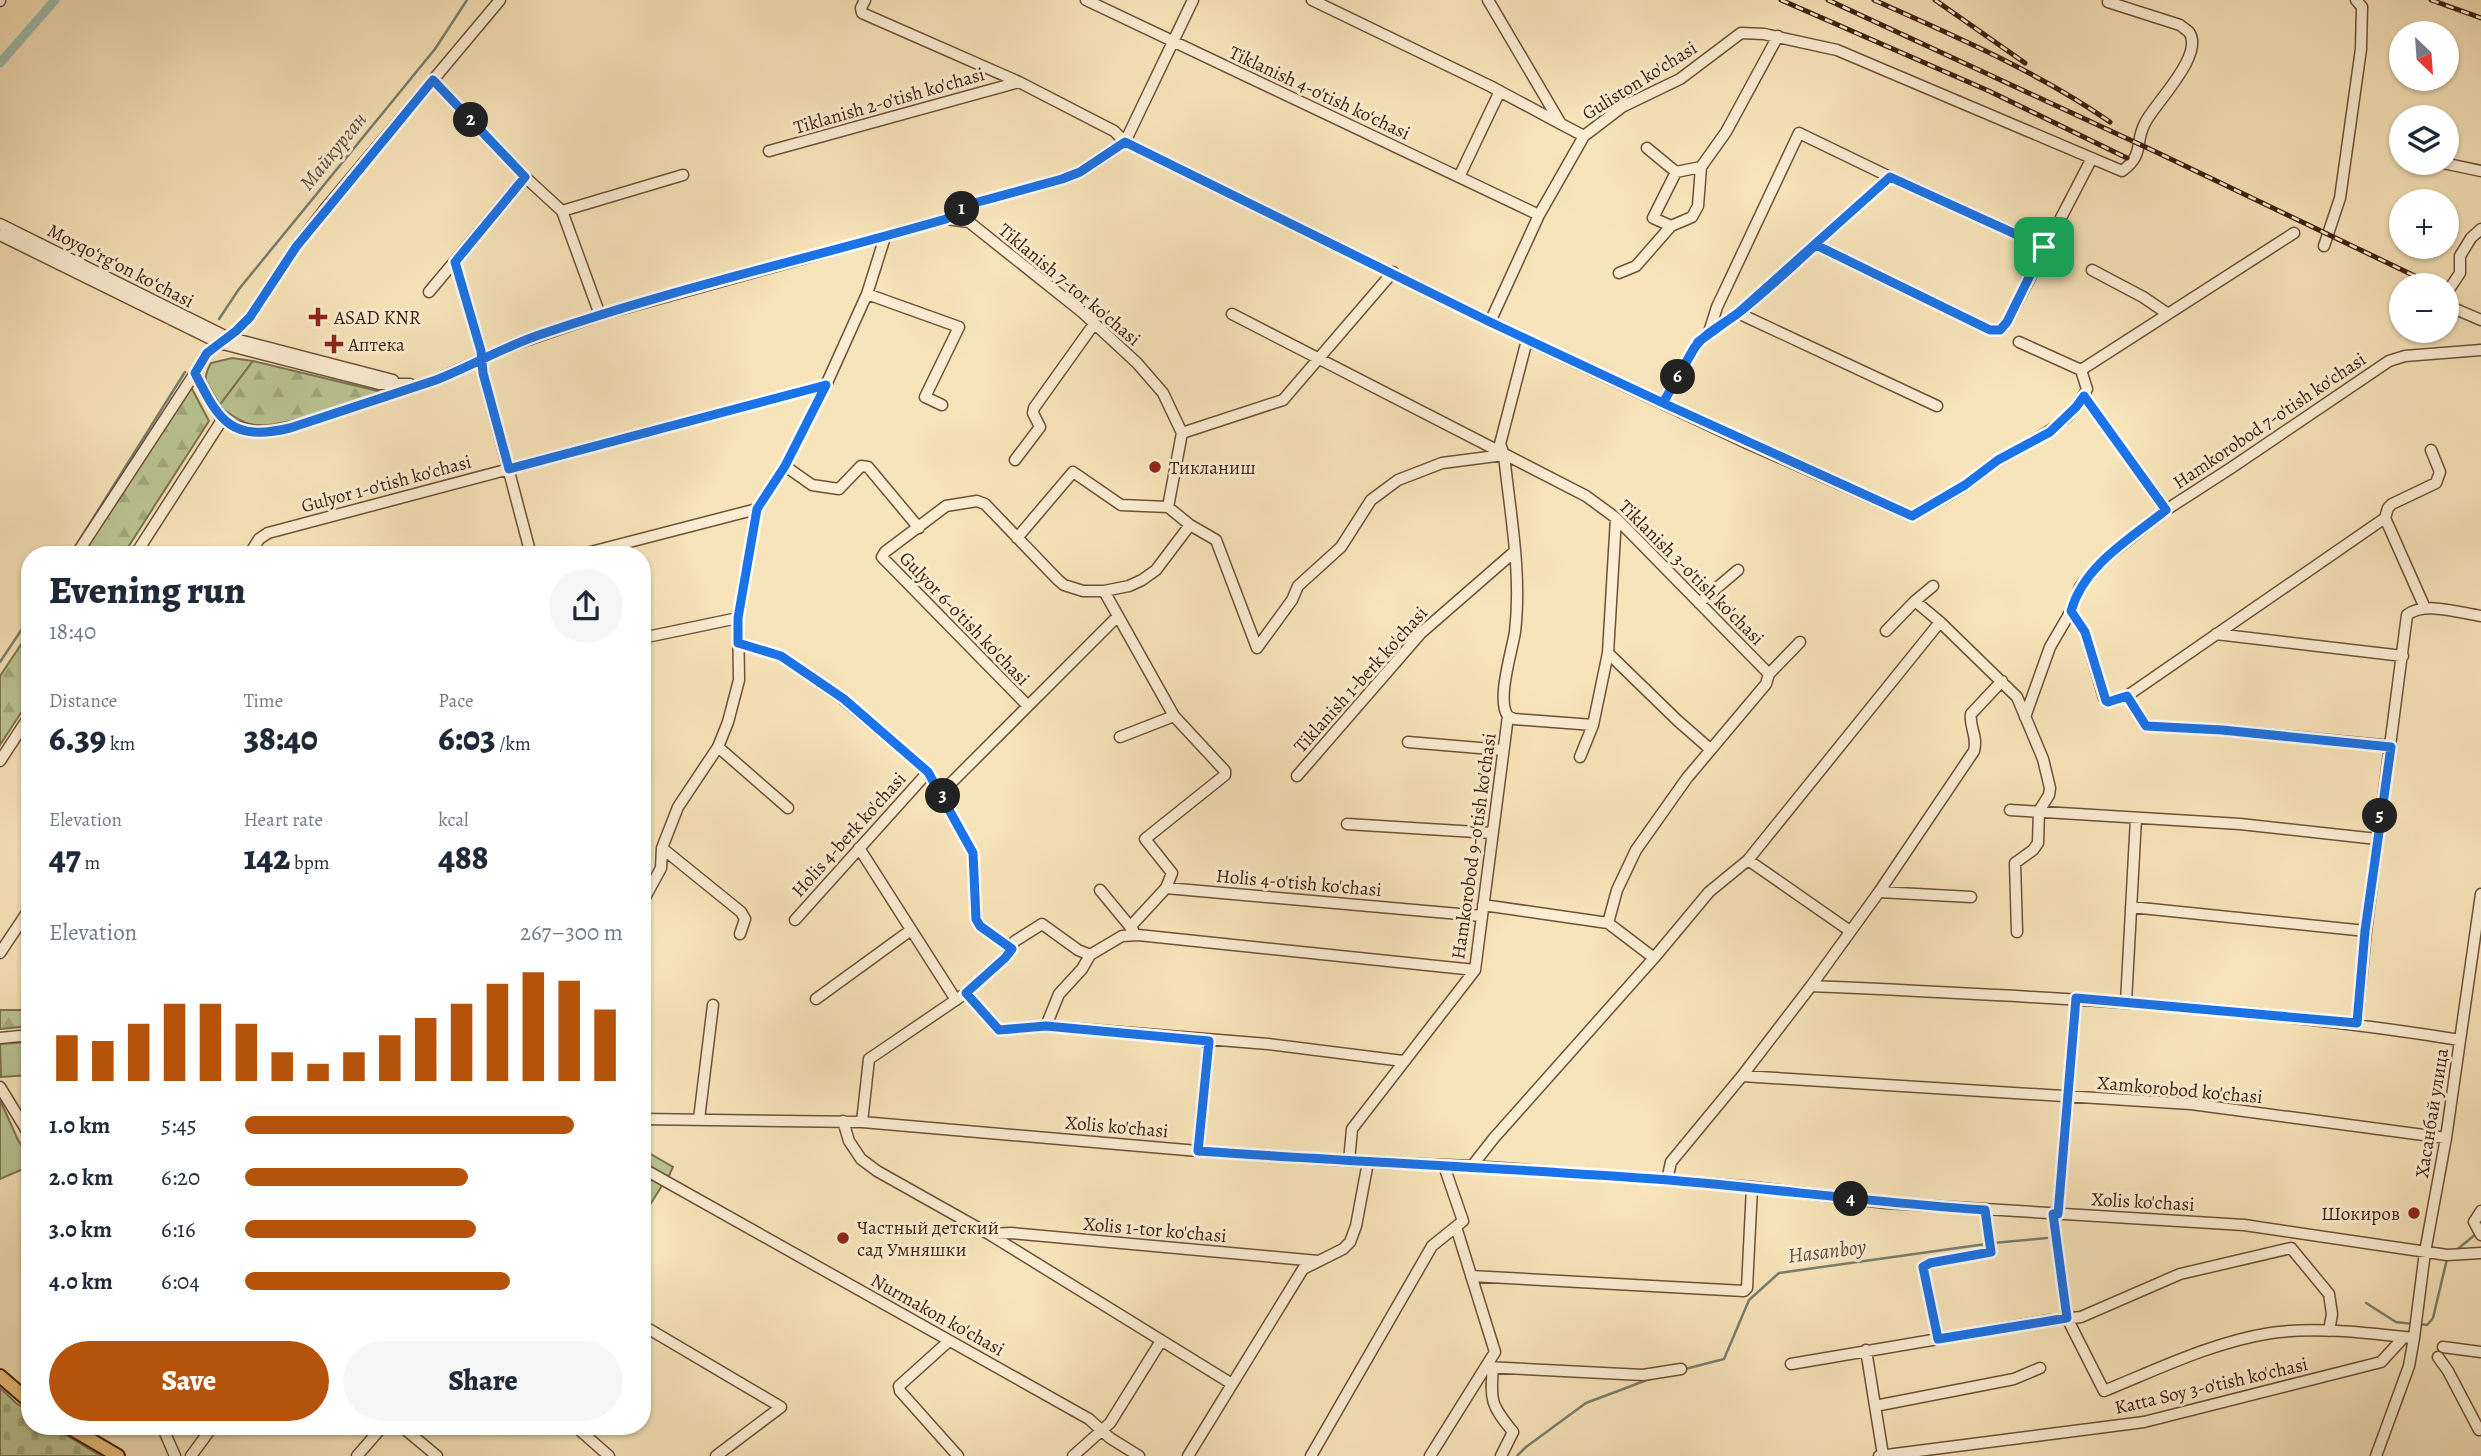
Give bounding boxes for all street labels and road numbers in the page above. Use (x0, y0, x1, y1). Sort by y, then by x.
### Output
street label: Guliston ko'chasi (1577, 35, 1702, 127)
street label: Tiklanish 4-o'tish ko‘chasi (1225, 40, 1414, 146)
street label: Tiklanish 2-o'tish ko'chasi (791, 61, 988, 141)
street label: Moyqoʻrgʻon koʻchasi (43, 218, 198, 314)
street label: Tiklanish 7-tor ko'chasi (993, 218, 1146, 352)
street label: Hamkorobod 7-o'tish ko'chasi (2168, 346, 2371, 495)
street label: Gulyor 1-o'tish ko'chasi (298, 449, 474, 519)
street label: Tiklanish 3-o'tish ko'chasi (1613, 494, 1770, 651)
street label: Gulyor 6-o'tish ko'chasi (893, 546, 1035, 692)
street label: Tiklanish 1-berk ko'chasi (1288, 601, 1433, 758)
street label: Hamkorobod 9-o'tish ko'chasi (1445, 731, 1503, 961)
street label: Holis 4-berk ko'chasi (786, 766, 912, 903)
street label: Holis 4-o'tish ko'chasi (1215, 863, 1383, 903)
street label: Хасанбай улица (2409, 1046, 2455, 1180)
street label: Xamkorobod ko'chasi (2096, 1070, 2264, 1110)
street label: Xolis ko'chasi (1064, 1110, 1170, 1144)
street label: Xolis ko'chasi (2091, 1186, 2195, 1218)
street label: Xolis 1-tor ko'chasi (1082, 1211, 1228, 1249)
street label: Nurmakon ko'chasi (866, 1267, 1009, 1362)
street label: Katta Soy 3-o'tish ko'chasi (2112, 1351, 2310, 1421)

